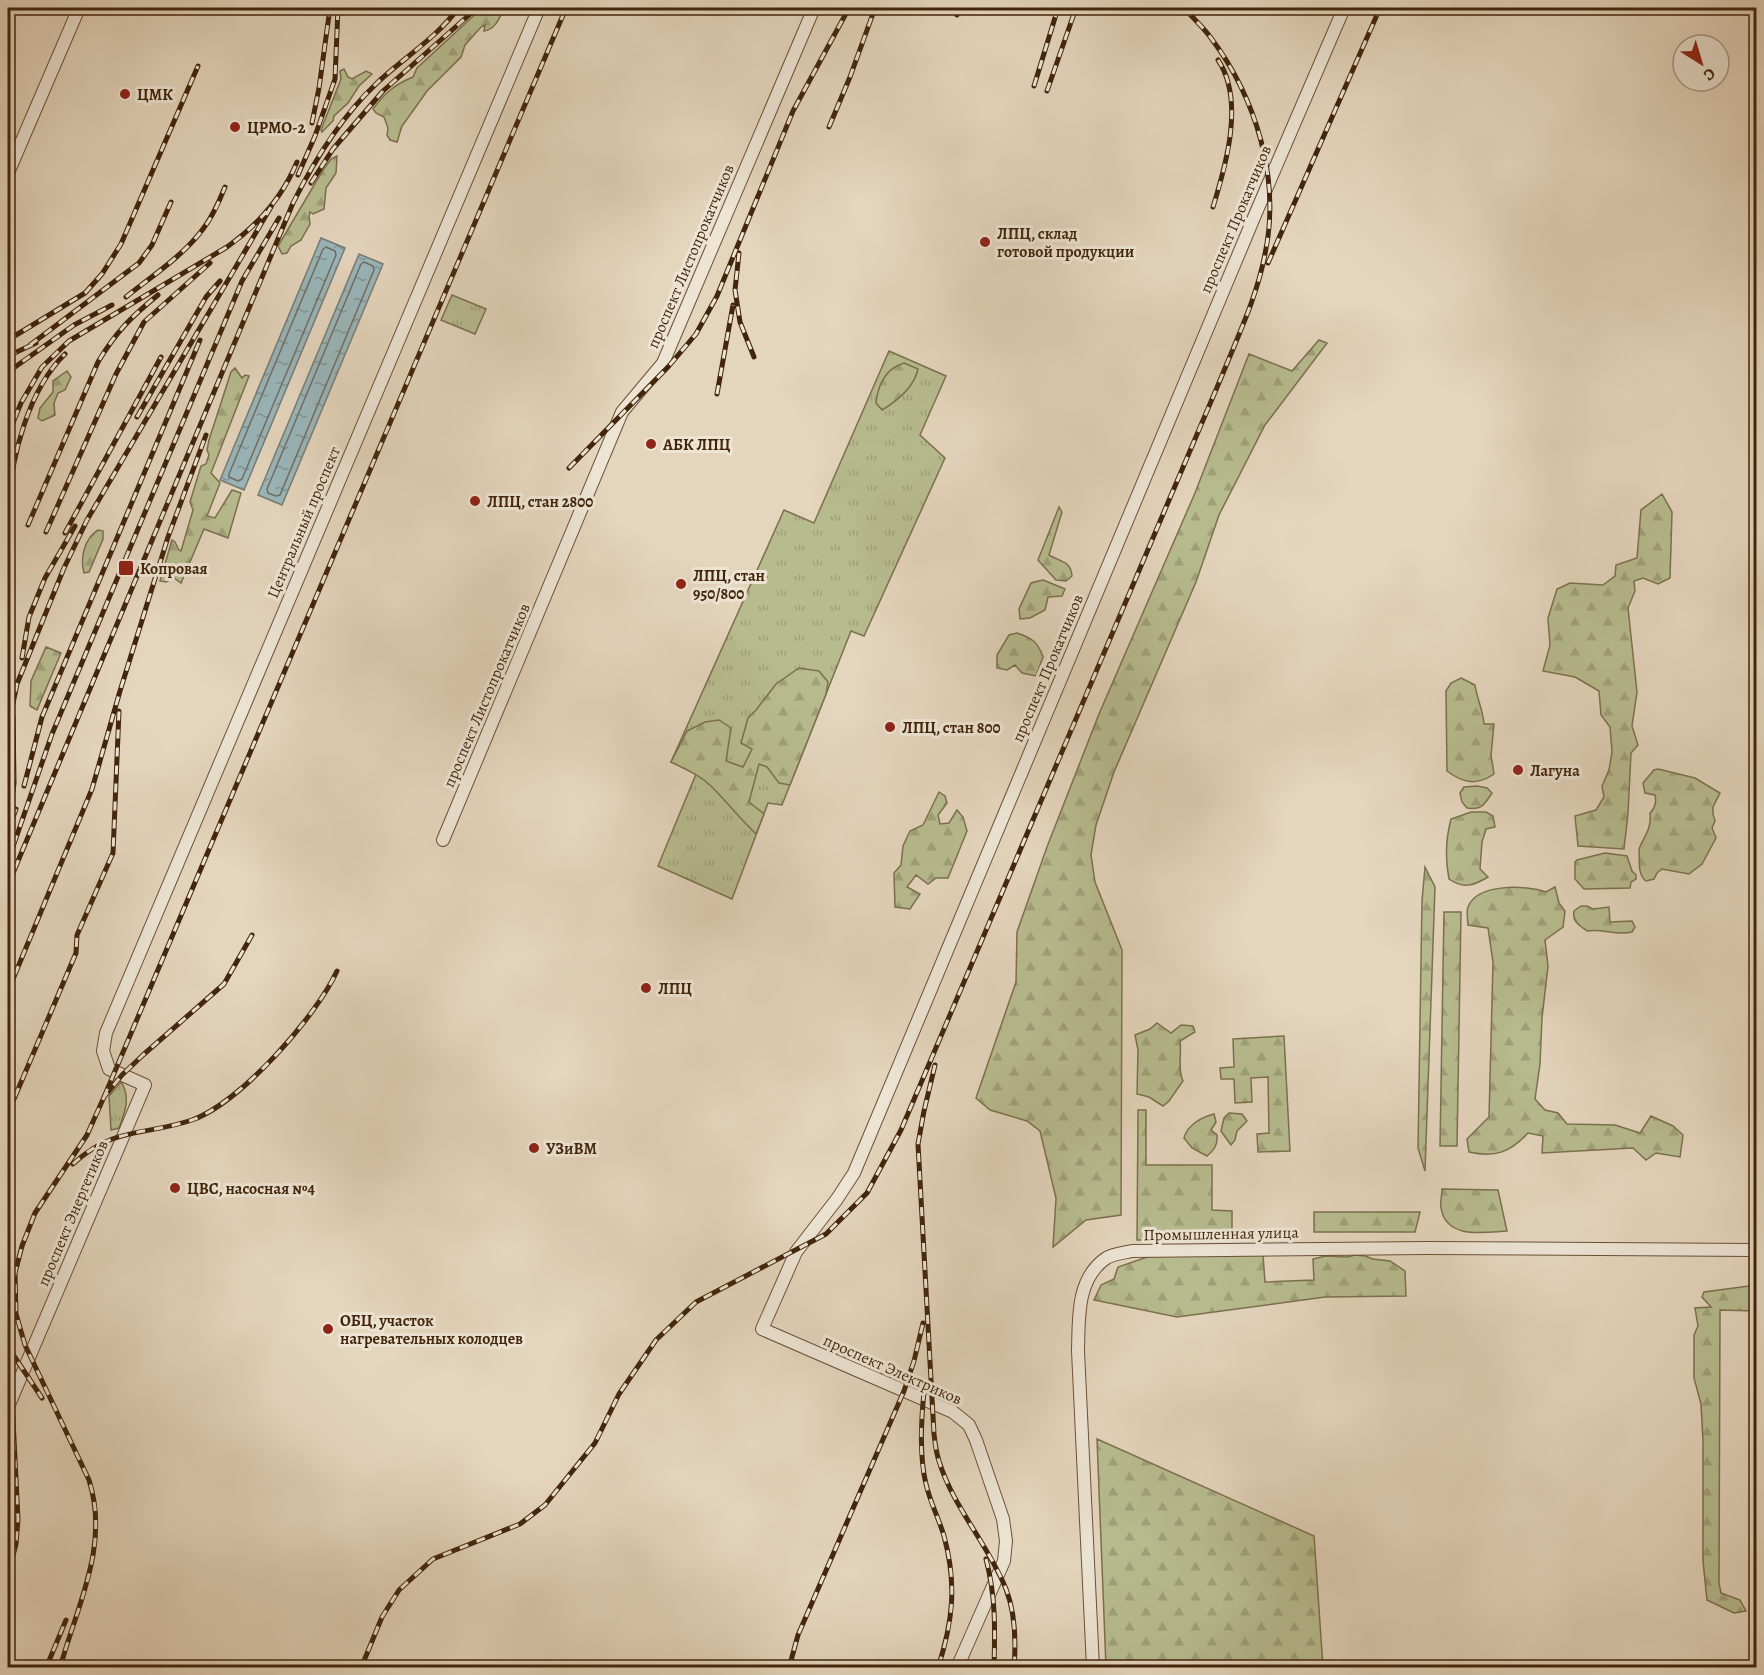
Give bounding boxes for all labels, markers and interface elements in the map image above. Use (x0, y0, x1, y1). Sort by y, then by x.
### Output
north arrow (1671, 33, 1731, 93)
text: С (1699, 62, 1720, 86)
place label: ЦМК (137, 84, 173, 106)
marker: ЦМК (118, 87, 132, 101)
place label: ЦРМО-2 (247, 117, 306, 139)
marker: ЦРМО-2 (228, 120, 242, 134)
street label: проспект Прокатчиков (1195, 142, 1277, 297)
street label: проспект Листопрокатчиков (642, 161, 740, 352)
place label: ЛПЦ, склад готовой продукции (997, 223, 1134, 263)
marker: ЛПЦ, склад готовой продукции (978, 235, 992, 249)
place label: АБК ЛПЦ (662, 434, 731, 456)
marker: АБК ЛПЦ (644, 437, 658, 451)
street label: Центральный проспект (262, 443, 346, 602)
place label: ЛПЦ, стан 2800 (487, 491, 593, 513)
marker: ЛПЦ, стан 2800 (468, 494, 482, 508)
place label: Копровая (140, 558, 208, 580)
marker: Копровая (117, 559, 135, 577)
place label: ЛПЦ, стан 950/800 (693, 565, 765, 605)
marker: ЛПЦ, стан 950/800 (674, 577, 688, 591)
street label: проспект Прокатчиков (1007, 591, 1089, 746)
street label: проспект Листопрокатчиков (438, 600, 536, 791)
place label: ЛПЦ, стан 800 (902, 717, 1001, 739)
marker: ЛПЦ, стан 800 (883, 720, 897, 734)
place label: Лагуна (1530, 760, 1580, 782)
marker: Лагуна (1511, 763, 1525, 777)
place label: ЛПЦ (658, 978, 692, 1000)
marker: ЛПЦ (639, 981, 653, 995)
street label: проспект Энергетиков (32, 1137, 114, 1290)
place label: УЗиВМ (546, 1138, 597, 1160)
marker: УЗиВМ (527, 1141, 541, 1155)
place label: ЦВС, насосная №4 (187, 1178, 316, 1200)
marker: ЦВС, насосная №4 (168, 1181, 182, 1195)
street label: Промышленная улица (1143, 1222, 1299, 1246)
place label: ОБЦ, участок нагревательных колодцев (340, 1310, 523, 1350)
marker: ОБЦ, участок нагревательных колодцев (321, 1322, 335, 1336)
street label: проспект Электриков (820, 1329, 965, 1410)

